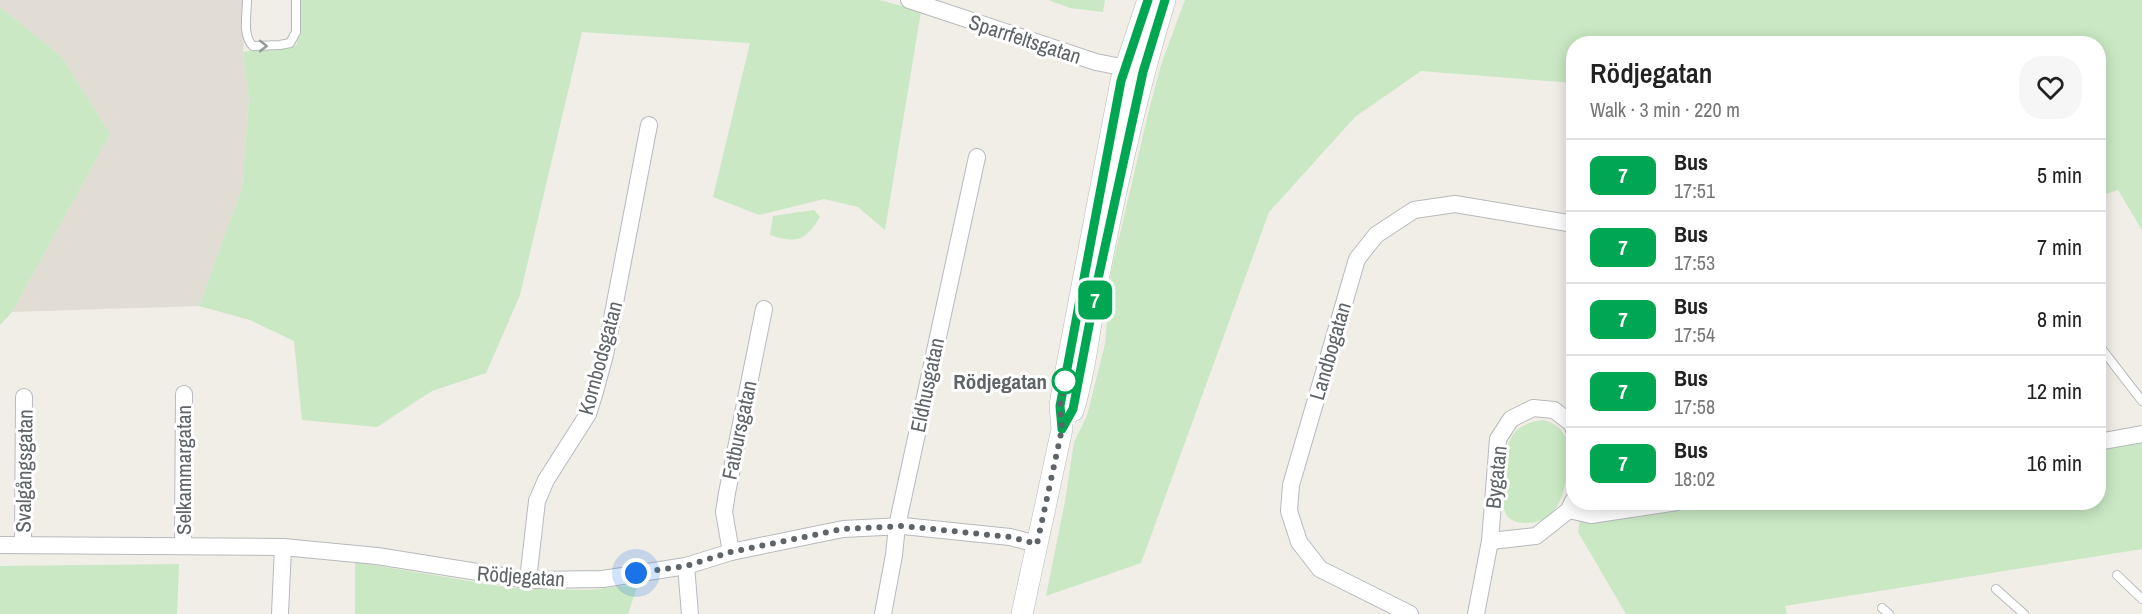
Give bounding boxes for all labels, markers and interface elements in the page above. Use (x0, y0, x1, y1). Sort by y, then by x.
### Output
street label: Sparrfeltsgatan (965, 7, 1085, 71)
one-way arrow (259, 40, 268, 52)
text: Rödjegatan (1590, 54, 1712, 92)
button: heart (2019, 56, 2082, 119)
text: Walk · 3 min · 220 m (1590, 96, 1740, 123)
text: Bus (1674, 147, 1708, 177)
text: 5 min (2037, 160, 2082, 190)
text: 7 (1618, 161, 1628, 190)
text: 17:51 (1674, 177, 1715, 204)
text: Bus (1674, 219, 1708, 249)
text: 7 min (2037, 232, 2082, 262)
text: 7 (1618, 233, 1628, 262)
text: 17:53 (1674, 249, 1715, 276)
line badge: 7 (1076, 280, 1114, 320)
text: 7 (1090, 286, 1100, 315)
text: Bus (1674, 291, 1708, 321)
street label: Kornbodsgatan (571, 298, 629, 418)
street label: Landbogatan (1302, 299, 1358, 403)
text: 8 min (2037, 304, 2082, 334)
text: 7 (1618, 305, 1628, 334)
text: 17:54 (1674, 321, 1715, 348)
street label: Eldhusgatan (903, 335, 951, 435)
text: Bus (1674, 363, 1708, 393)
place label: Rödjegatan (953, 367, 1047, 396)
marker: Rödjegatan (1052, 368, 1078, 394)
text: 12 min (2027, 376, 2082, 406)
text: 7 (1618, 377, 1628, 406)
street label: Fatbursgatan (714, 378, 764, 482)
text: 17:58 (1674, 393, 1715, 420)
street label: Selkammargatan (169, 405, 198, 535)
street label: Svalgångsgatan (8, 409, 40, 533)
text: Bus (1674, 435, 1708, 465)
street label: Bygatan (1478, 444, 1514, 510)
text: 16 min (2027, 448, 2082, 478)
text: 7 (1618, 449, 1628, 478)
text: 18:02 (1674, 465, 1715, 492)
street label: Rödjegatan (476, 558, 566, 594)
your location (621, 558, 651, 588)

